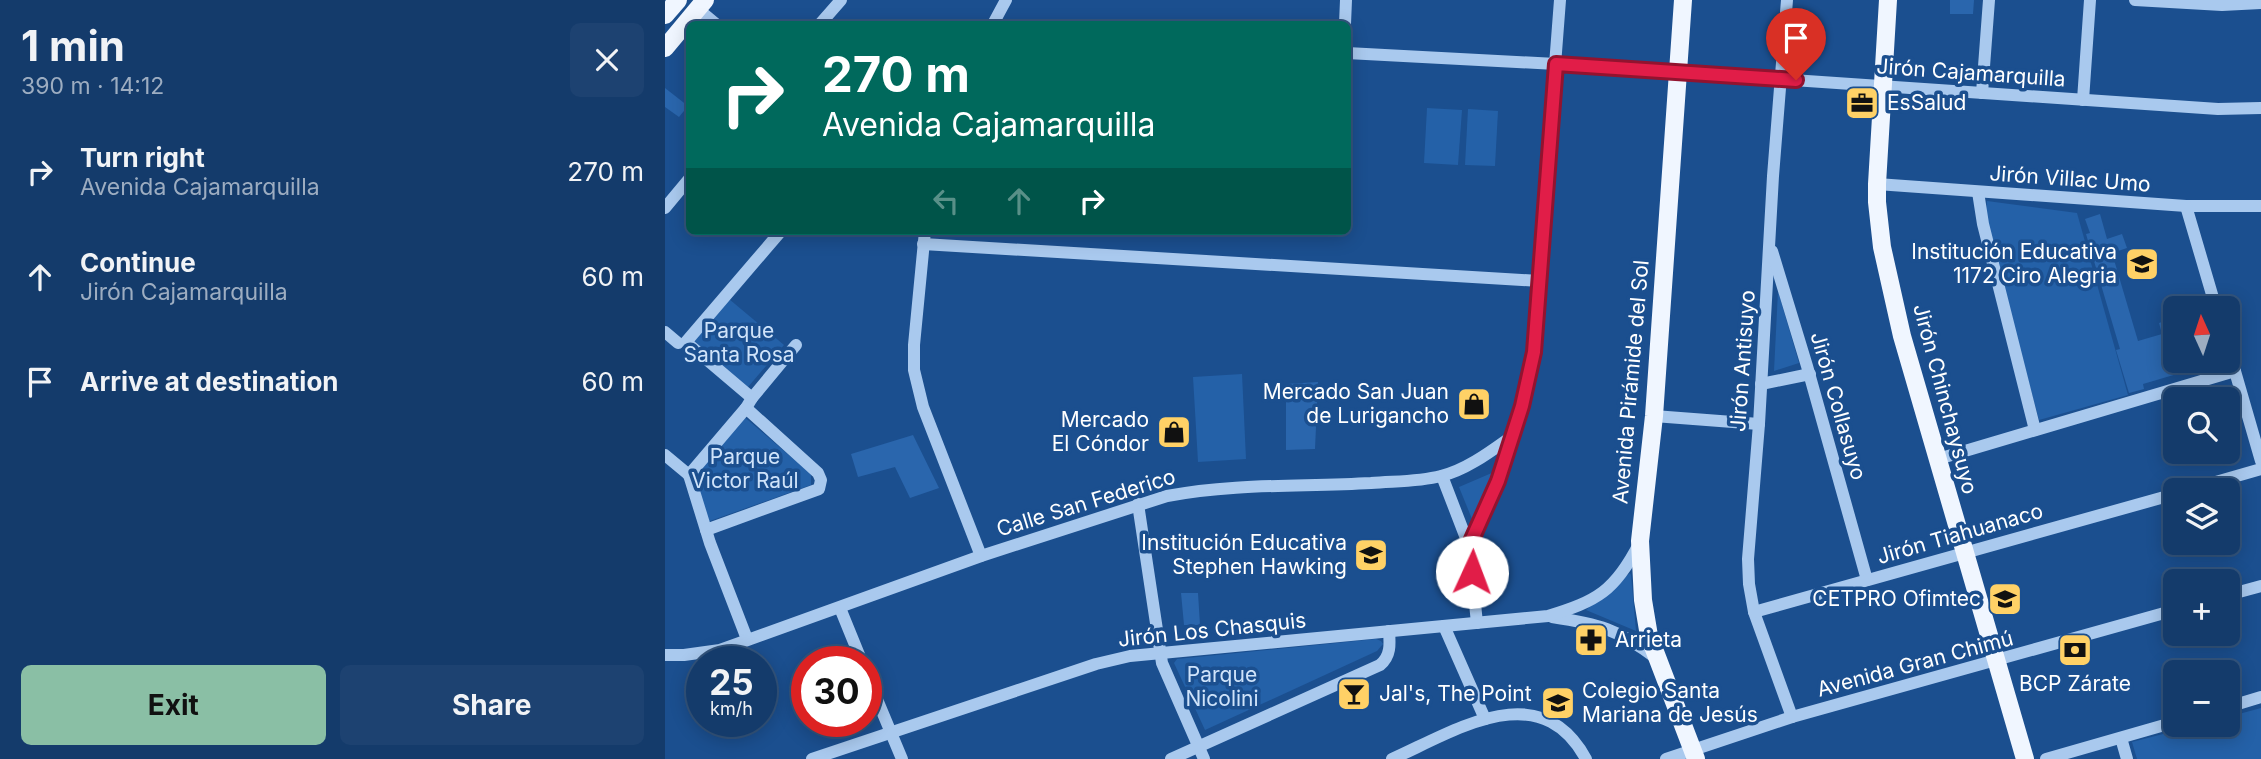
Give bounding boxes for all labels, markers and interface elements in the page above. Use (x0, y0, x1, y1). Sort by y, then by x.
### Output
pin (1766, 8, 1826, 80)
icon: arrive (1777, 19, 1815, 57)
text: 1 min (21, 20, 125, 71)
button: close (570, 23, 644, 97)
text: 270 m (822, 45, 970, 104)
icon: right (707, 49, 798, 140)
street label: Jirón Cajamarquilla (1876, 53, 2066, 92)
text: 390 m · 14:12 (21, 72, 164, 100)
office icon: EsSalud (1843, 84, 1881, 122)
place label: EsSalud (1887, 90, 1966, 115)
text: Avenida Cajamarquilla (822, 105, 1155, 144)
text: Turn right (80, 142, 205, 173)
icon: right (21, 153, 59, 191)
text: 270 m (567, 156, 644, 187)
street label: Jirón Villac Umo (1989, 160, 2152, 197)
text: Avenida Cajamarquilla (80, 173, 320, 201)
icon: left (927, 182, 965, 220)
icon: ahead (1000, 182, 1038, 220)
icon: right (1073, 182, 1111, 220)
place label: Institución Educativa 1172 Ciro Alegria (1911, 239, 2117, 288)
school or university icon: Institución Educativa 1172 Ciro Alegria (2123, 245, 2161, 283)
text: Continue (80, 247, 196, 278)
icon: ahead (21, 258, 59, 296)
street label: Avenida Pirámide del Sol (1607, 259, 1654, 505)
text: 60 m (581, 261, 644, 292)
text: Jirón Cajamarquilla (80, 278, 288, 306)
street label: Jirón Antisuyo (1725, 289, 1760, 433)
north arrow (2163, 296, 2240, 373)
map controls (2163, 296, 2240, 737)
street label: Jirón Chinchaysuyo (1908, 301, 1983, 497)
park label: Parque Santa Rosa (683, 318, 795, 367)
street label: Jirón Collasuyo (1805, 329, 1872, 483)
icon: arrive (21, 363, 59, 401)
text: Arrive at destination (80, 366, 339, 397)
text: 60 m (581, 366, 644, 397)
place label: Mercado San Juan de Lurigancho (1263, 379, 1449, 428)
shop icon: Mercado San Juan de Lurigancho (1455, 385, 1493, 423)
button: search (2163, 387, 2240, 464)
place label: Mercado El Cóndor (1052, 407, 1149, 456)
shop icon: Mercado El Cóndor (1155, 413, 1193, 451)
park label: Parque Victor Raúl (691, 444, 799, 493)
street label: Calle San Federico (993, 463, 1178, 542)
button: layers (2163, 478, 2240, 555)
street label: Jirón Tiahuanaco (1874, 498, 2046, 569)
place label: Institución Educativa Stephen Hawking (1141, 530, 1347, 579)
position arrow (1435, 535, 1509, 609)
school or university icon: Institución Educativa Stephen Hawking (1352, 536, 1390, 574)
button: + (2163, 569, 2240, 646)
school or university icon: CETPRO Ofimtec (1986, 580, 2024, 618)
place label: CETPRO Ofimtec (1812, 586, 1981, 611)
street label: Jirón Los Chasquis (1117, 607, 1307, 652)
pharmacy icon: Arrieta (1572, 621, 1610, 659)
street label: Avenida Gran Chimú (1814, 625, 2016, 702)
place label: Arrieta (1615, 627, 1682, 652)
bank icon: BCP Zárate (2056, 631, 2094, 669)
speed limit sign: 30 (791, 646, 882, 737)
button: − (2163, 660, 2240, 737)
text: 25 (709, 661, 754, 703)
park label: Parque Nicolini (1185, 662, 1259, 711)
button: Exit (21, 665, 326, 745)
button: Share (340, 665, 644, 745)
place label: BCP Zárate (2019, 671, 2131, 696)
bar icon: Jal's, The Point (1335, 675, 1373, 713)
place label: Colegio Santa Mariana de Jesús (1582, 678, 1758, 727)
place label: Jal's, The Point (1379, 681, 1532, 706)
school or university icon: Colegio Santa Mariana de Jesús (1539, 684, 1577, 722)
text: km/h (710, 698, 753, 719)

